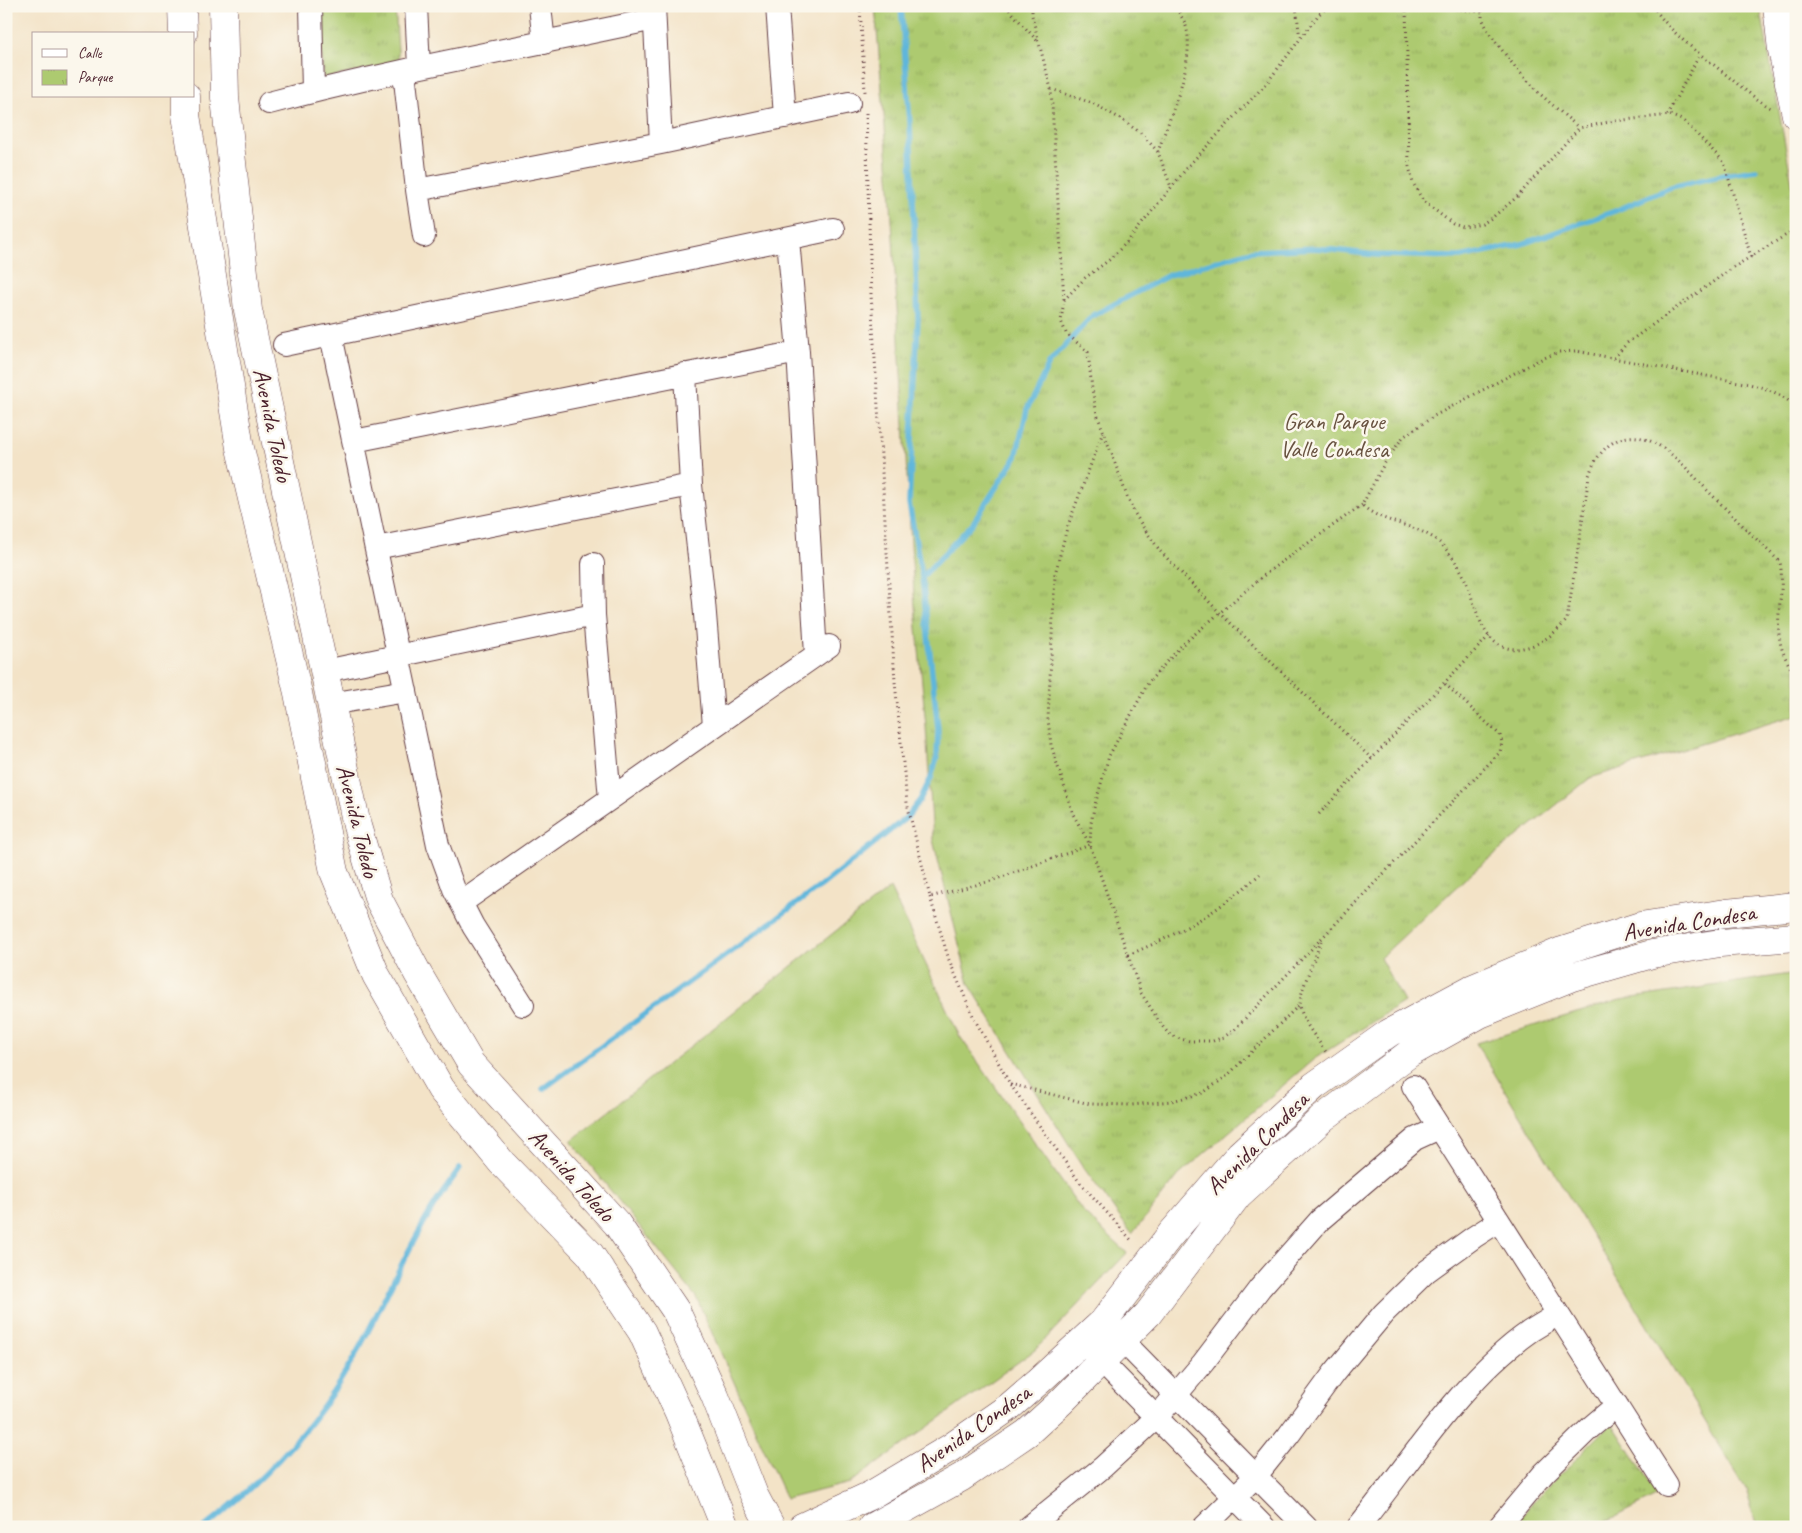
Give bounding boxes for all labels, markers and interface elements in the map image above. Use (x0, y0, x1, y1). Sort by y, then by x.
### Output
legend (32, 32, 195, 98)
text: Calle (78, 44, 103, 63)
text: Parque (78, 68, 114, 87)
street label: Avenida Toledo (246, 366, 300, 486)
park label: Gran Parque Valle Condesa (1280, 406, 1390, 464)
street label: Avenida Toledo (330, 762, 387, 882)
street label: Avenida Condesa (1621, 896, 1760, 947)
street label: Avenida Condesa (1199, 1084, 1316, 1201)
street label: Avenida Toledo (522, 1122, 623, 1229)
street label: Avenida Condesa (910, 1376, 1038, 1479)

